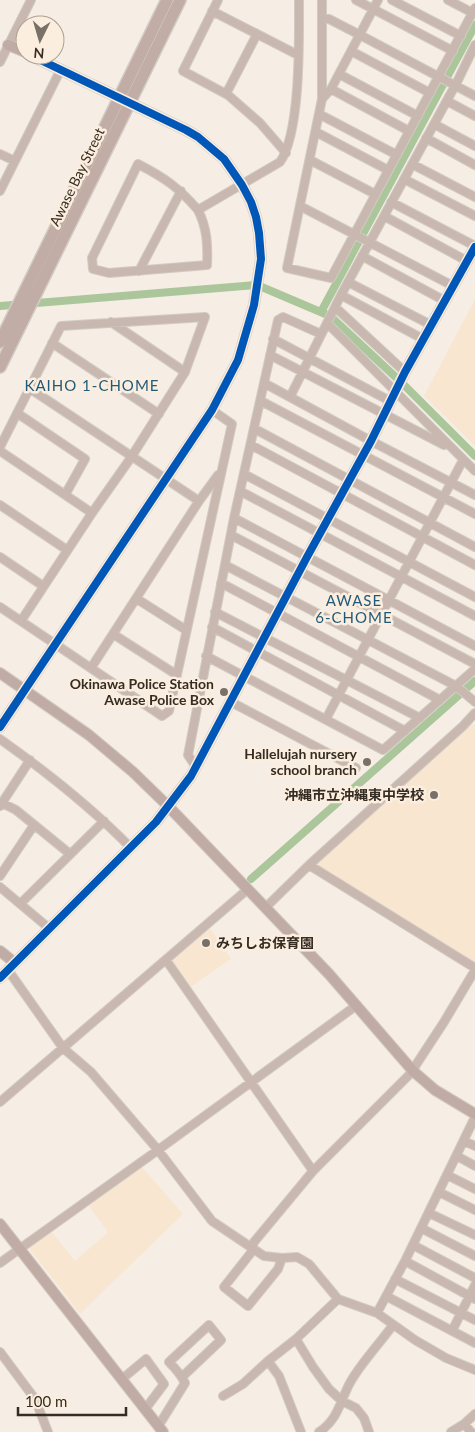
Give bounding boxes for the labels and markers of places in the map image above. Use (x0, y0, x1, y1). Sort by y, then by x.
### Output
place label: Okinawa Police Station Awase Police Box (70, 675, 215, 708)
marker: Okinawa Police Station Awase Police Box (218, 686, 230, 698)
place label: Hallelujah nursery school branch (244, 745, 358, 778)
marker: Hallelujah nursery school branch (361, 756, 373, 768)
place label: 沖縄市立沖縄東中学校 (284, 786, 424, 803)
marker: 沖縄市立沖縄東中学校 (428, 789, 440, 801)
place label: みちしお保育園 (216, 934, 314, 951)
marker: みちしお保育園 (200, 937, 212, 949)

